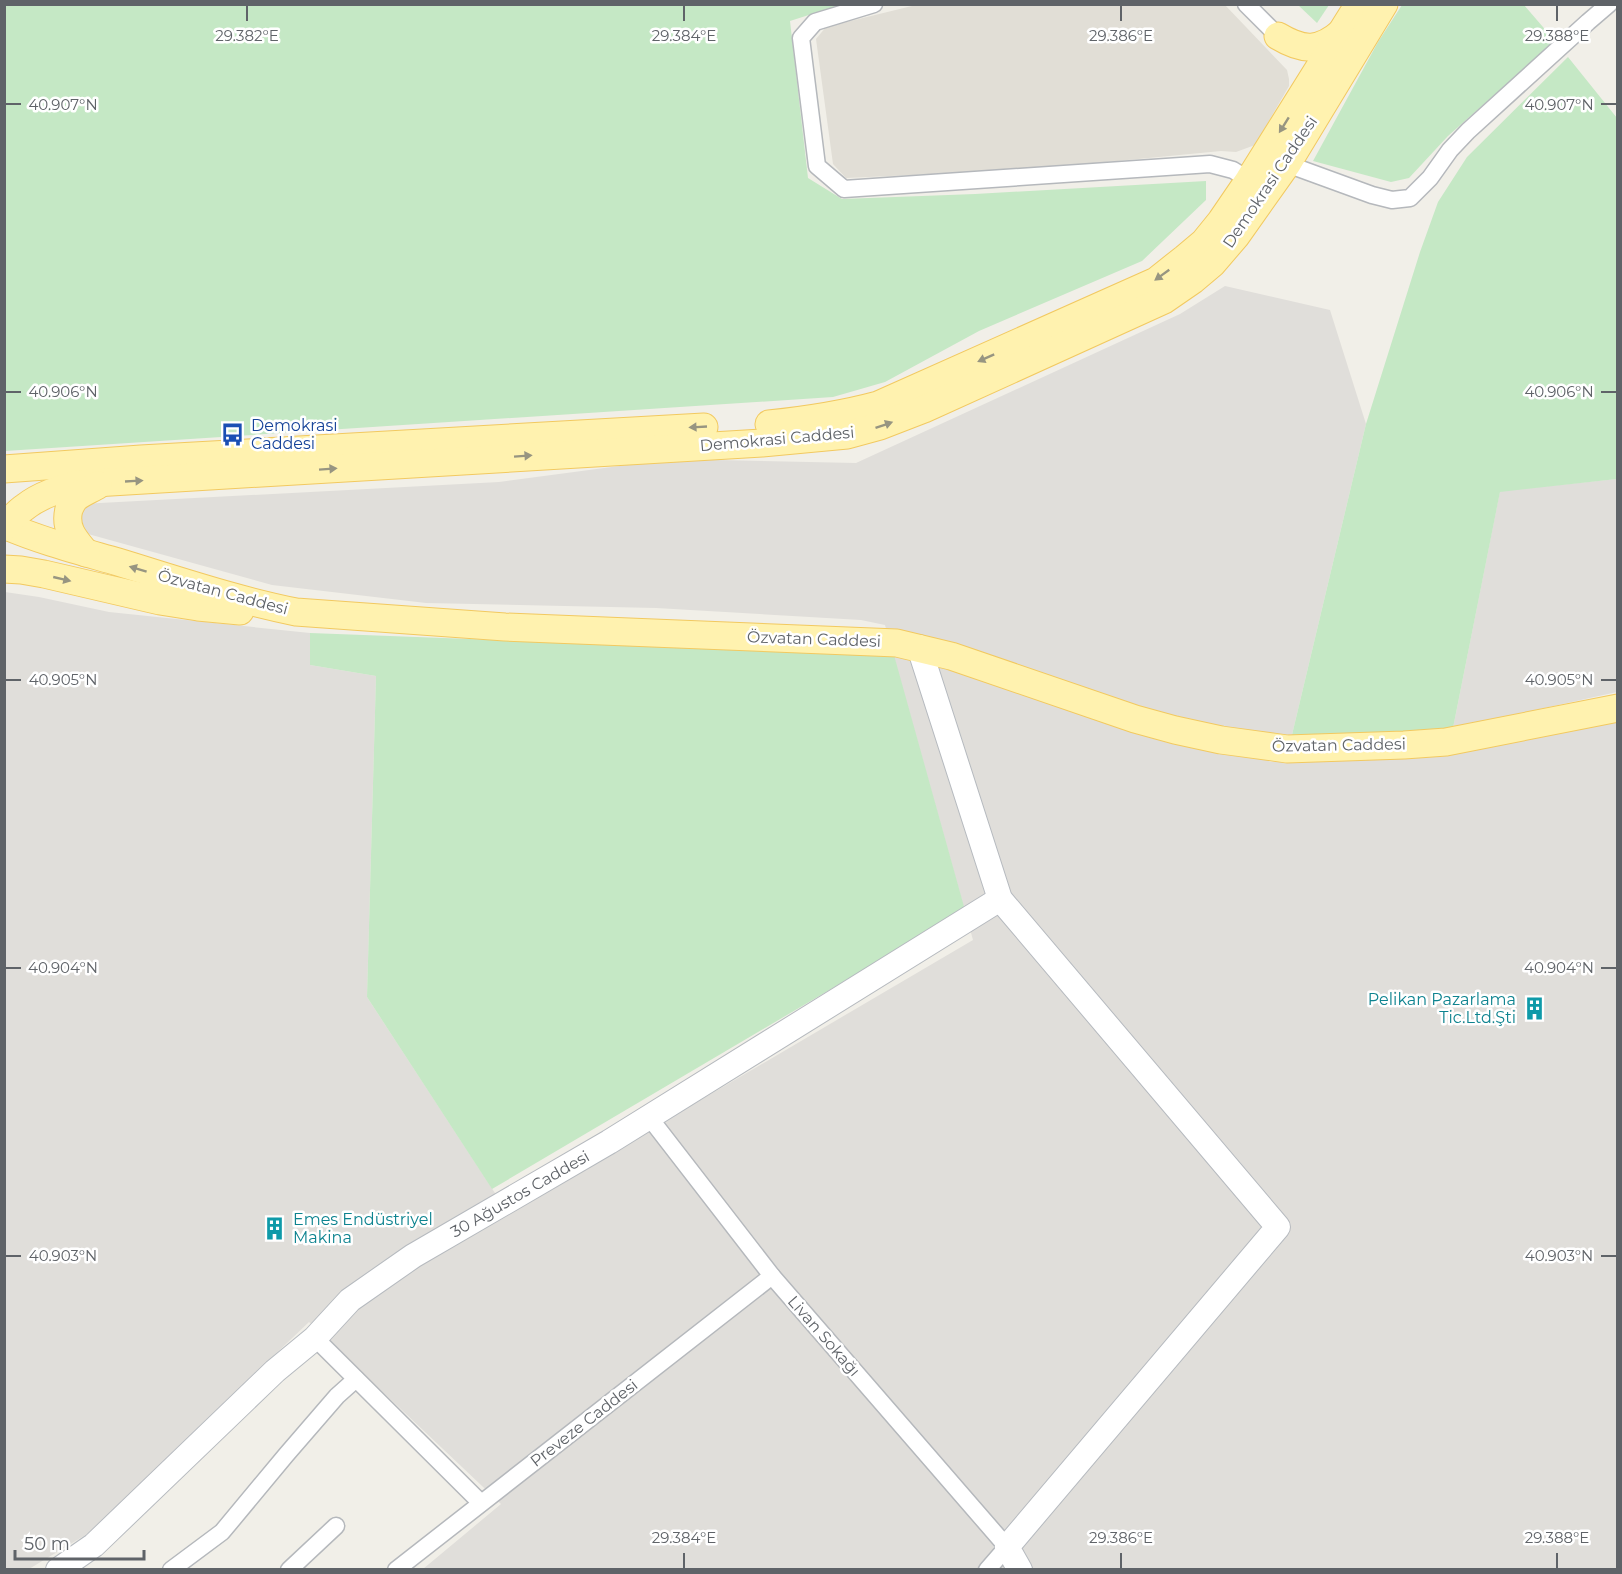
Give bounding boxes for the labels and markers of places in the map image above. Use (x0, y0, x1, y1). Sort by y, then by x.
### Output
place label: Demokrasi Caddesi (251, 416, 338, 453)
bus stop icon: Demokrasi Caddesi (220, 421, 246, 447)
place label: Pelikan Pazarlama Tic.Ltd.Şti (1368, 990, 1516, 1027)
building icon: Pelikan Pazarlama Tic.Ltd.Şti (1521, 995, 1547, 1021)
place label: Emes Endüstriyel Makina (293, 1210, 433, 1247)
building icon: Emes Endüstriyel Makina (262, 1215, 288, 1241)

